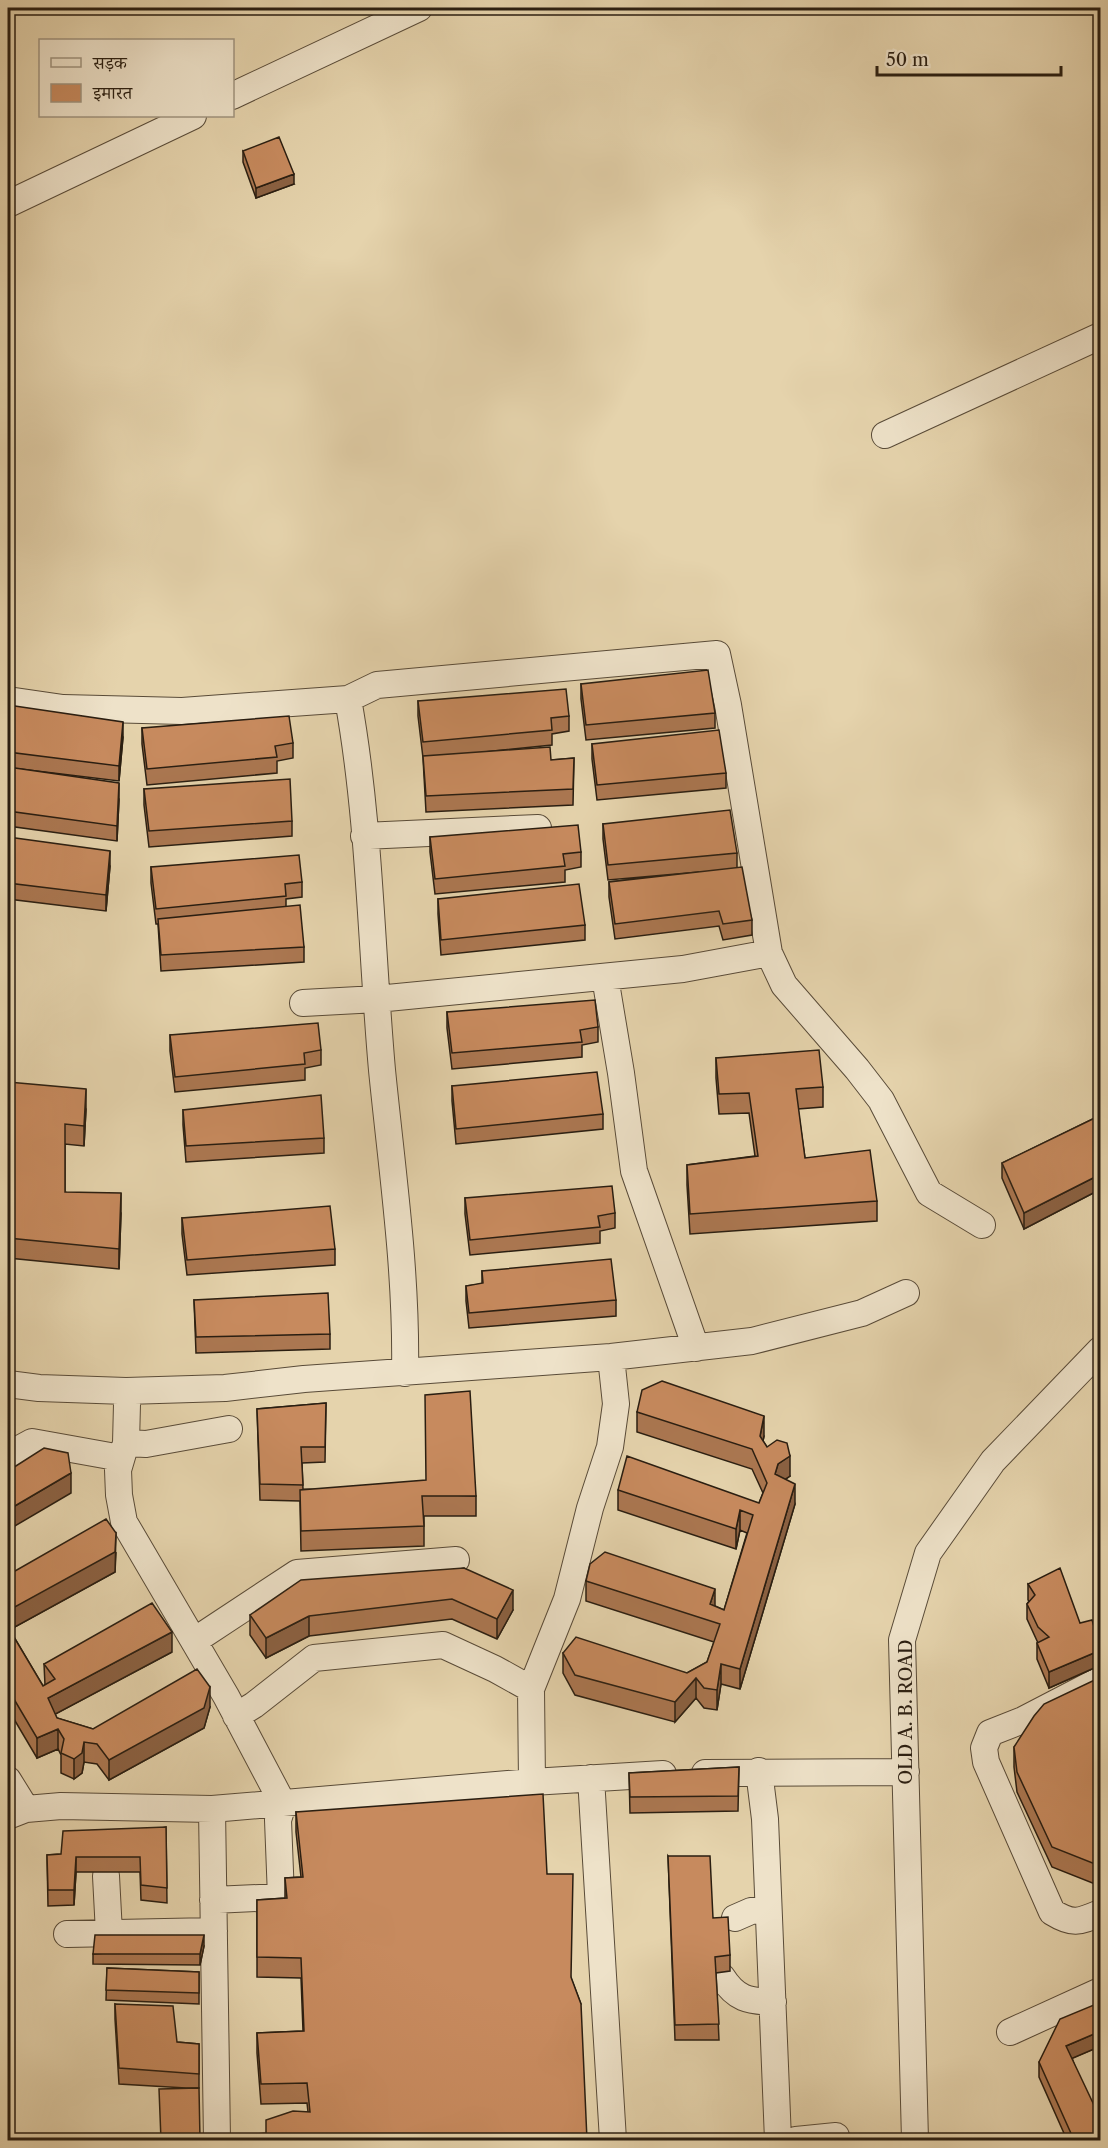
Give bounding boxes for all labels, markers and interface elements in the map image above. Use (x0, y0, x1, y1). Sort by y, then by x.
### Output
legend (39, 39, 234, 117)
scale bar (877, 39, 1062, 77)
text: 50 m (886, 49, 929, 71)
text: सड़क (92, 52, 128, 74)
text: इमारत (92, 82, 133, 104)
street label: OLD A. B. ROAD (895, 1639, 917, 1785)

